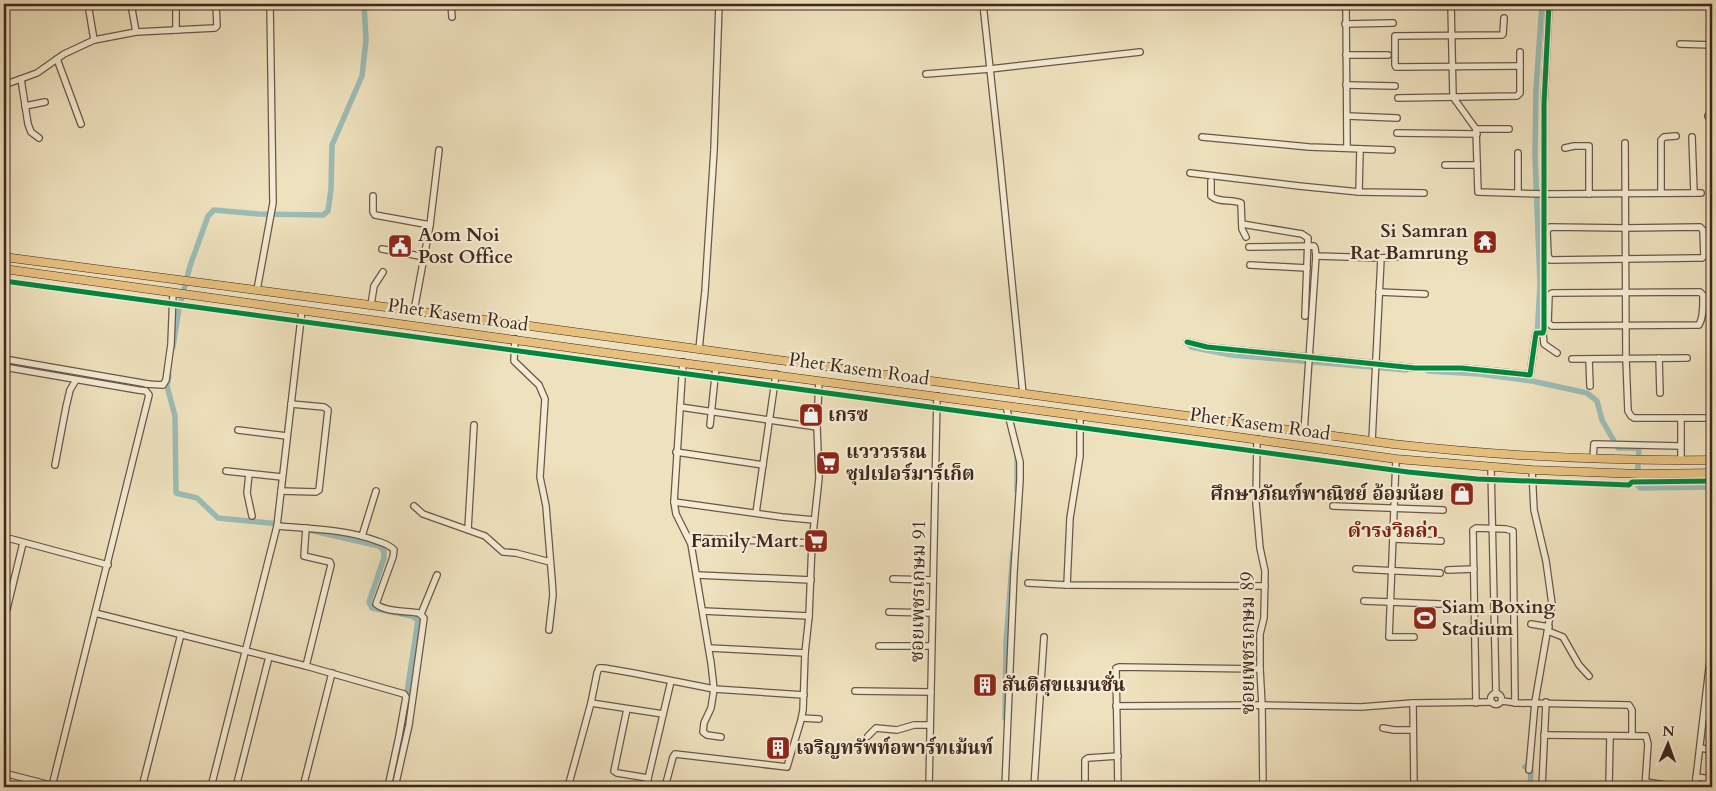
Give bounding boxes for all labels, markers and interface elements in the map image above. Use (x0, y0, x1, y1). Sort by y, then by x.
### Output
place label: Si Samran Rat Bamrung (1350, 218, 1469, 266)
place label: Aom Noi Post Office (418, 222, 513, 270)
temple icon: Si Samran Rat Bamrung (1472, 229, 1498, 255)
public building icon: Aom Noi Post Office (387, 233, 413, 259)
street label: Phet Kasem Road (386, 292, 530, 338)
street label: Phet Kasem Road (787, 346, 931, 392)
street label: Phet Kasem Road (1188, 401, 1332, 447)
shop icon: เกรซ (798, 402, 824, 428)
place label: เกรซ (828, 402, 868, 428)
place label: แวววรรณ ซุปเปอร์มาร์เก็ต (846, 439, 975, 487)
supermarket icon: แวววรรณ ซุปเปอร์มาร์เก็ต (815, 450, 841, 476)
place label: ศึกษาภัณฑ์พาณิชย์ อ้อมน้อย (1210, 481, 1444, 507)
shop icon: ศึกษาภัณฑ์พาณิชย์ อ้อมน้อย (1449, 481, 1475, 507)
district label: ดำรงวิลล่า (1348, 517, 1438, 544)
street label: ซอยเพชรเกษม 91 (904, 519, 932, 663)
place label: Family Mart (691, 528, 798, 554)
supermarket icon: Family Mart (803, 528, 829, 554)
street label: ซอยเพชรเกษม 89 (1235, 571, 1261, 714)
place label: Siam Boxing Stadium (1442, 594, 1556, 642)
sports icon: Siam Boxing Stadium (1412, 605, 1438, 631)
place label: สันติสุขแมนชั่น (1002, 670, 1126, 698)
building icon: สันติสุขแมนชั่น (972, 672, 998, 698)
north arrow (1644, 718, 1694, 768)
text: N (1662, 722, 1675, 741)
building icon: เจริญทรัพท์อพาร์ทเม้นท์ (765, 735, 791, 761)
place label: เจริญทรัพท์อพาร์ทเม้นท์ (796, 735, 994, 761)

